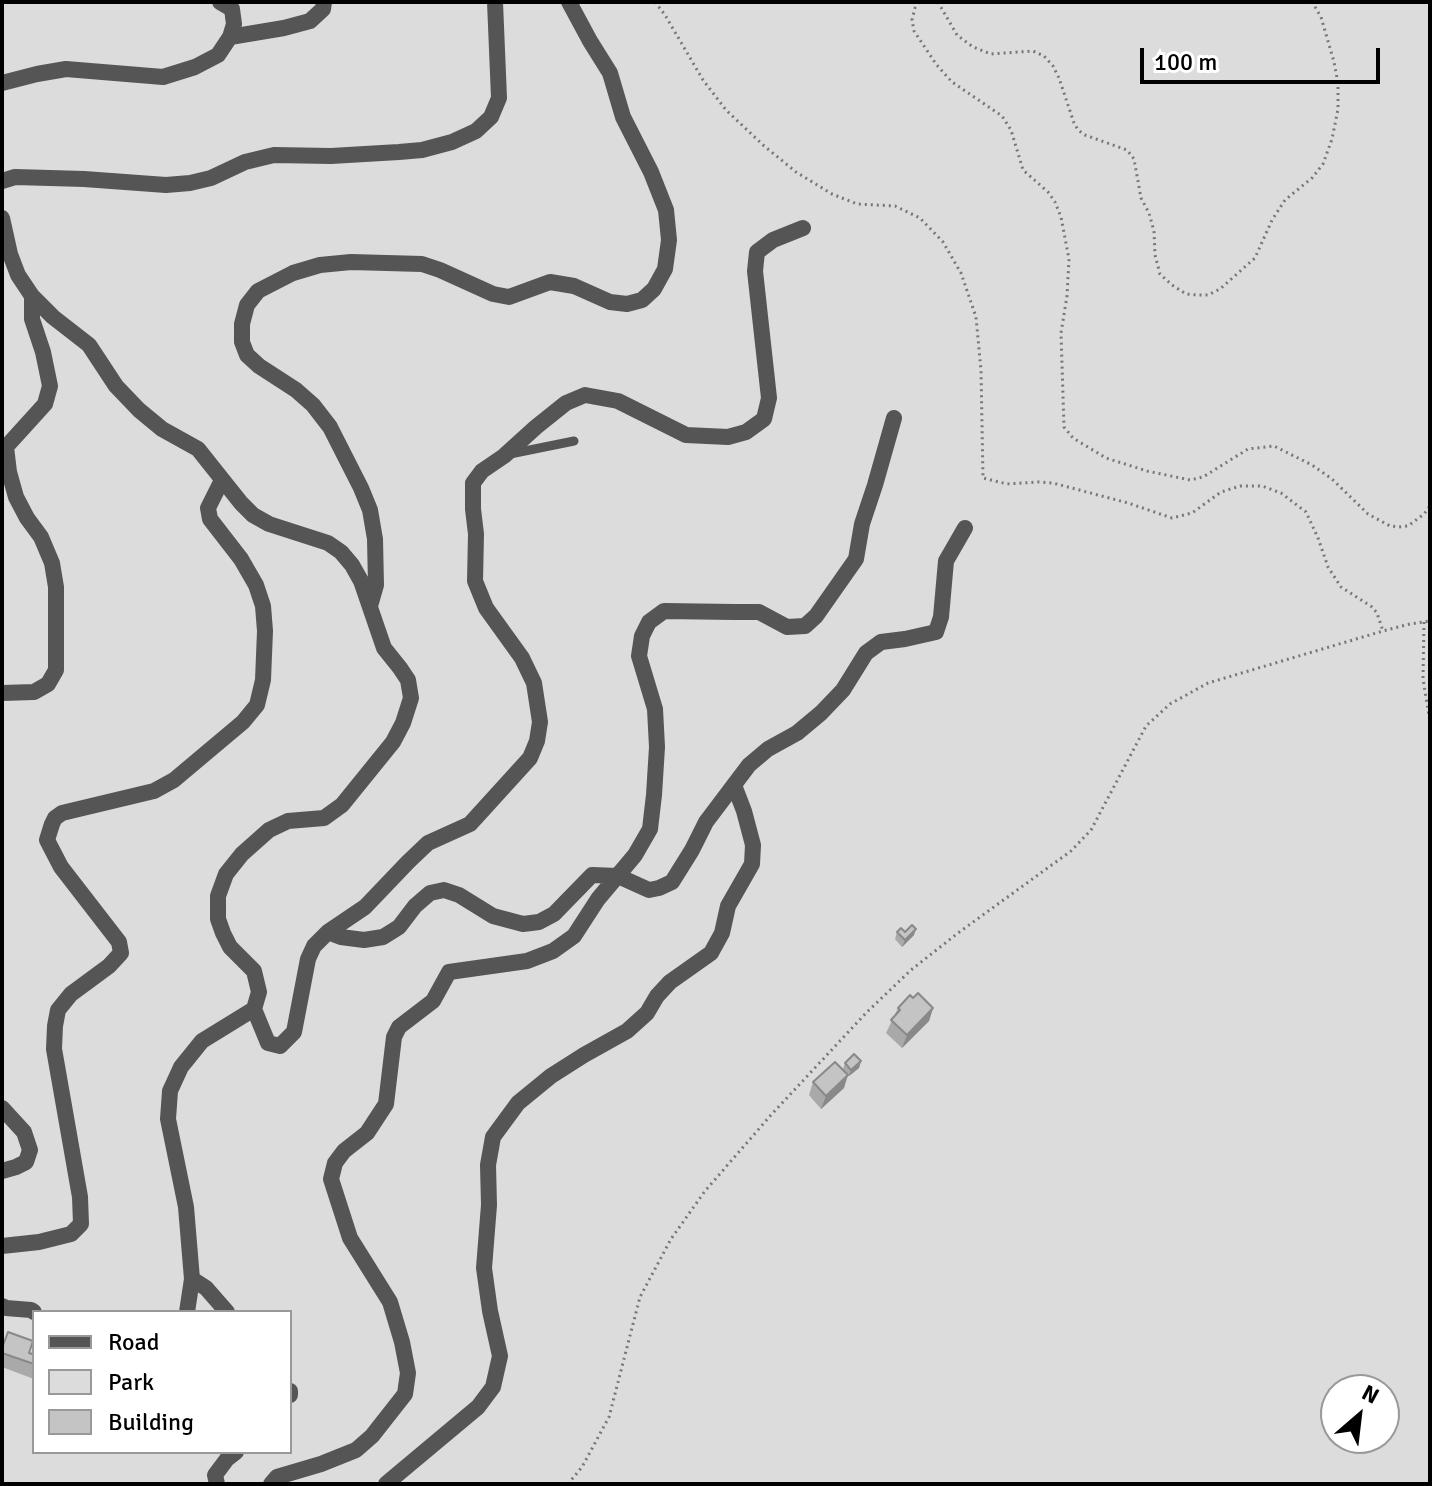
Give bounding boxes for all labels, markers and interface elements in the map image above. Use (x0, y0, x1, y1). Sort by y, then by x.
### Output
scale bar (1144, 32, 1384, 82)
text: 100 m (1154, 47, 1217, 77)
legend (32, 1310, 292, 1454)
text: Road (108, 1327, 159, 1357)
text: Park (108, 1367, 154, 1397)
north arrow (1320, 1374, 1400, 1454)
text: N (1357, 1379, 1384, 1410)
text: Building (108, 1407, 194, 1437)

